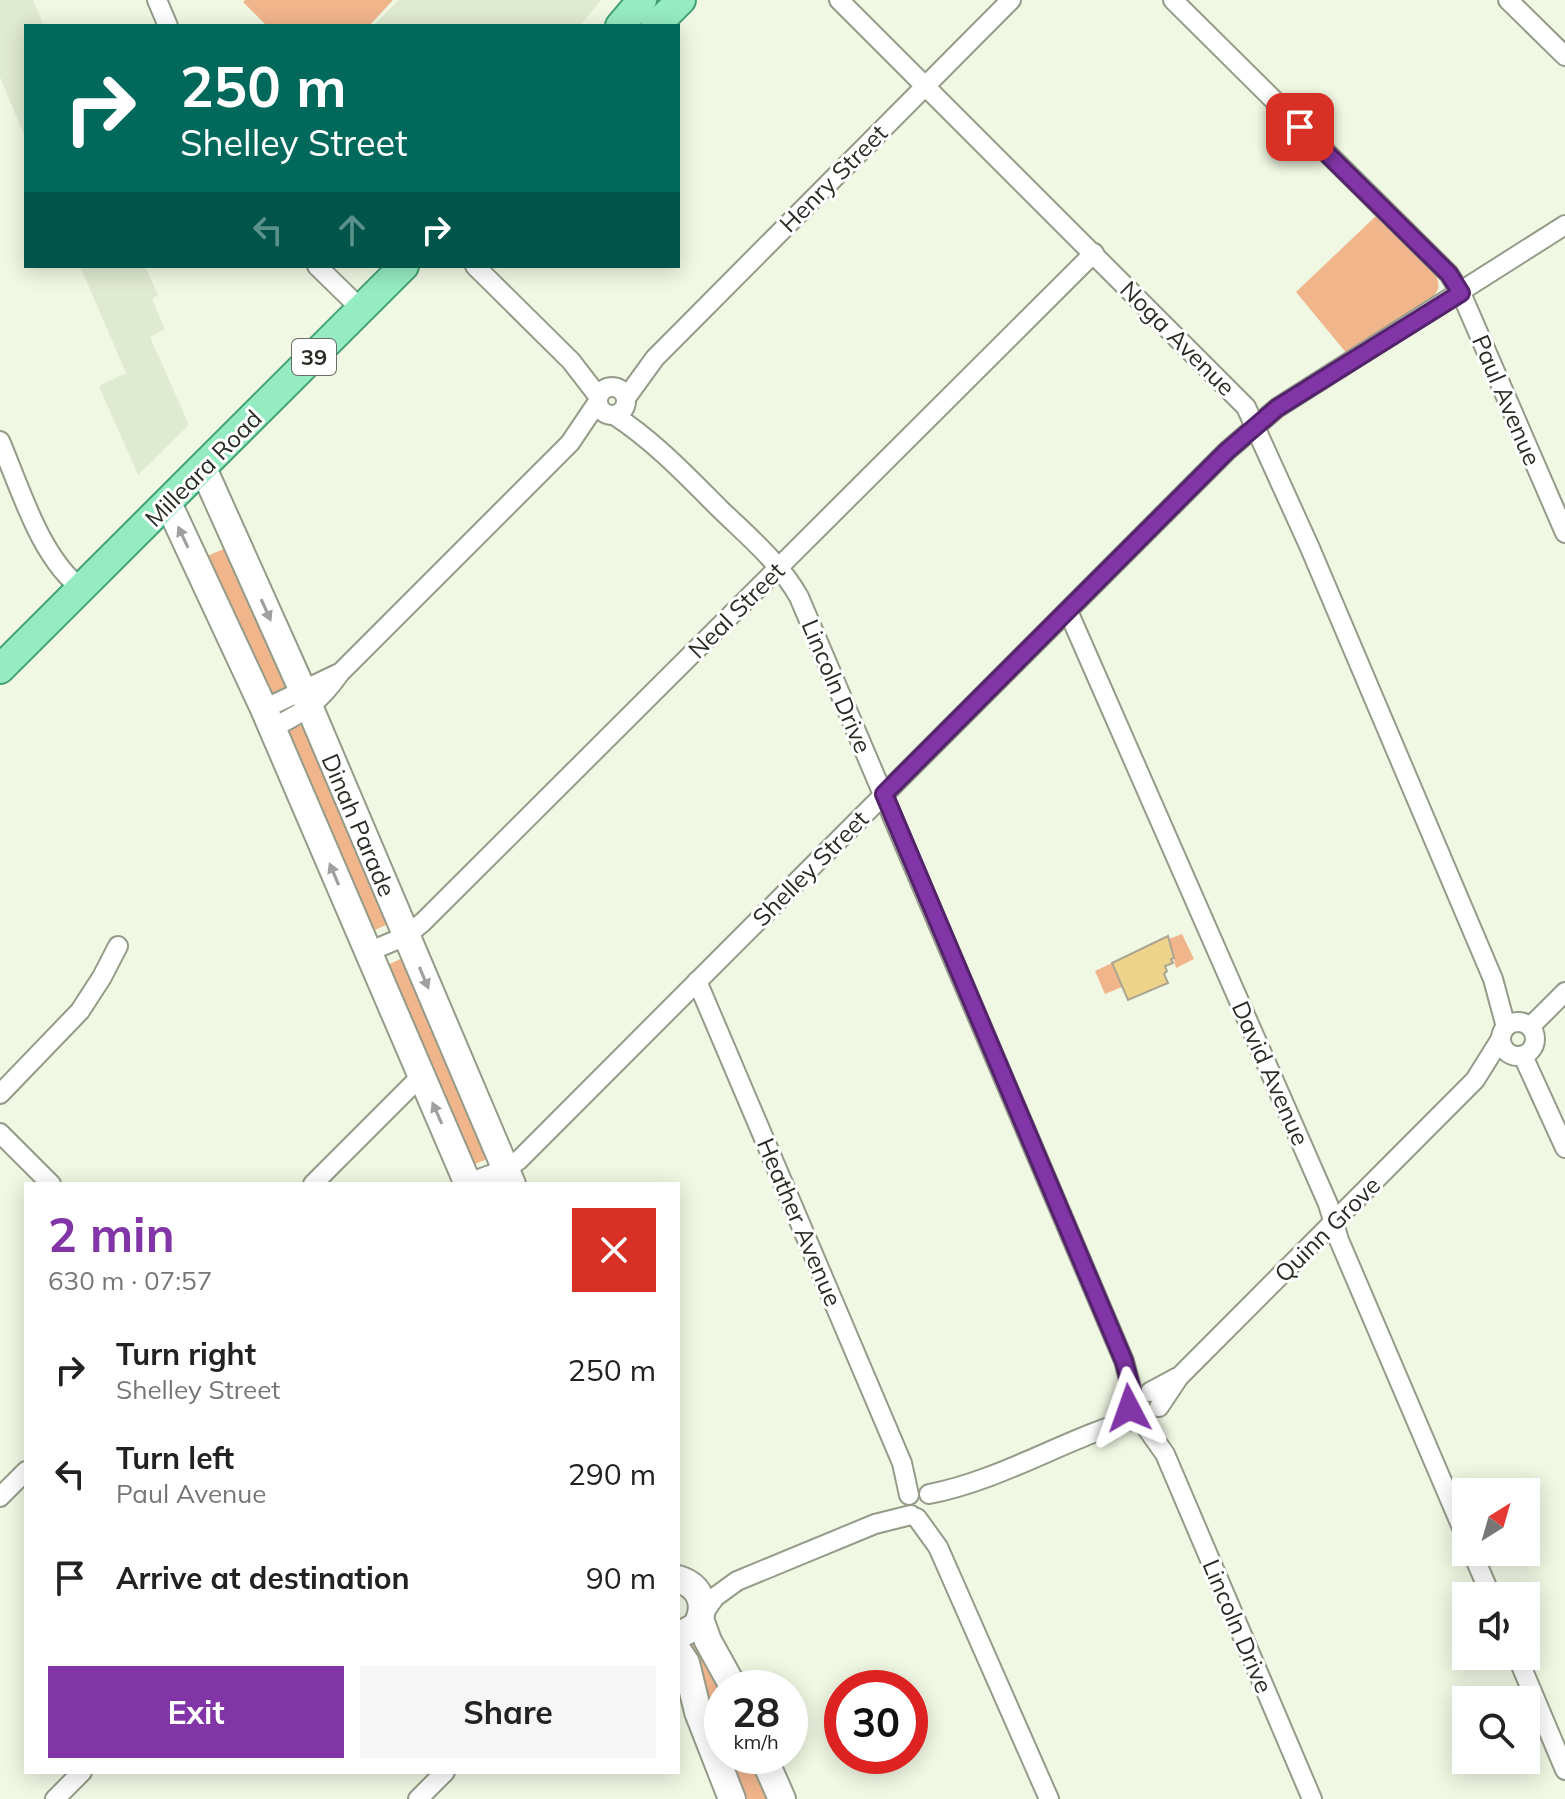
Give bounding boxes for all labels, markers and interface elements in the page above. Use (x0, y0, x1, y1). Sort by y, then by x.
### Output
text: 250 m (180, 51, 347, 121)
icon: right (48, 56, 152, 160)
pin (1266, 93, 1334, 161)
icon: arrive (1278, 105, 1322, 149)
street label: Henry Street (773, 118, 893, 238)
text: Shelley Street (180, 120, 408, 165)
icon: left (246, 208, 290, 252)
icon: ahead (330, 208, 374, 252)
icon: right (414, 208, 458, 252)
street label: Noga Avenue (1114, 274, 1242, 402)
street label: Paul Avenue (1466, 330, 1548, 470)
road number: 39 (292, 339, 336, 375)
street label: Milleara Road (138, 403, 268, 533)
one-way arrow (176, 525, 190, 548)
street label: Neal Street (682, 556, 790, 664)
one-way arrow (260, 598, 273, 622)
street label: Lincoln Drive (795, 615, 879, 757)
street label: Dinah Parade (315, 749, 403, 901)
street label: Shelley Street (746, 804, 874, 932)
one-way arrow (328, 862, 341, 886)
one-way arrow (417, 966, 430, 989)
street label: David Avenue (1226, 996, 1316, 1150)
one-way arrow (430, 1101, 443, 1124)
street label: Heather Avenue (751, 1133, 849, 1311)
street label: Quinn Grove (1268, 1170, 1386, 1288)
text: 2 min (48, 1204, 175, 1264)
button: close (572, 1208, 656, 1292)
text: 630 m · 07:57 (48, 1264, 212, 1297)
text: Turn right (116, 1335, 256, 1373)
icon: right (48, 1348, 92, 1392)
text: 250 m (568, 1351, 656, 1389)
position arrow (1087, 1366, 1171, 1450)
text: Shelley Street (116, 1373, 280, 1406)
text: Turn left (116, 1439, 234, 1477)
icon: left (48, 1452, 92, 1496)
text: 290 m (568, 1455, 656, 1493)
text: Paul Avenue (116, 1477, 266, 1510)
north arrow (1452, 1478, 1540, 1566)
map controls (1452, 1478, 1540, 1774)
street label: Lincoln Drive (1196, 1555, 1280, 1697)
icon: arrive (48, 1556, 92, 1600)
text: Arrive at destination (116, 1559, 410, 1597)
text: 90 m (586, 1559, 656, 1597)
button: sound (1452, 1582, 1540, 1670)
button: Exit (48, 1666, 344, 1758)
button: Share (360, 1666, 656, 1758)
speed limit sign: 30 (824, 1670, 928, 1774)
button: search (1452, 1686, 1540, 1774)
text: 28 (732, 1687, 780, 1737)
text: km/h (733, 1729, 779, 1754)

